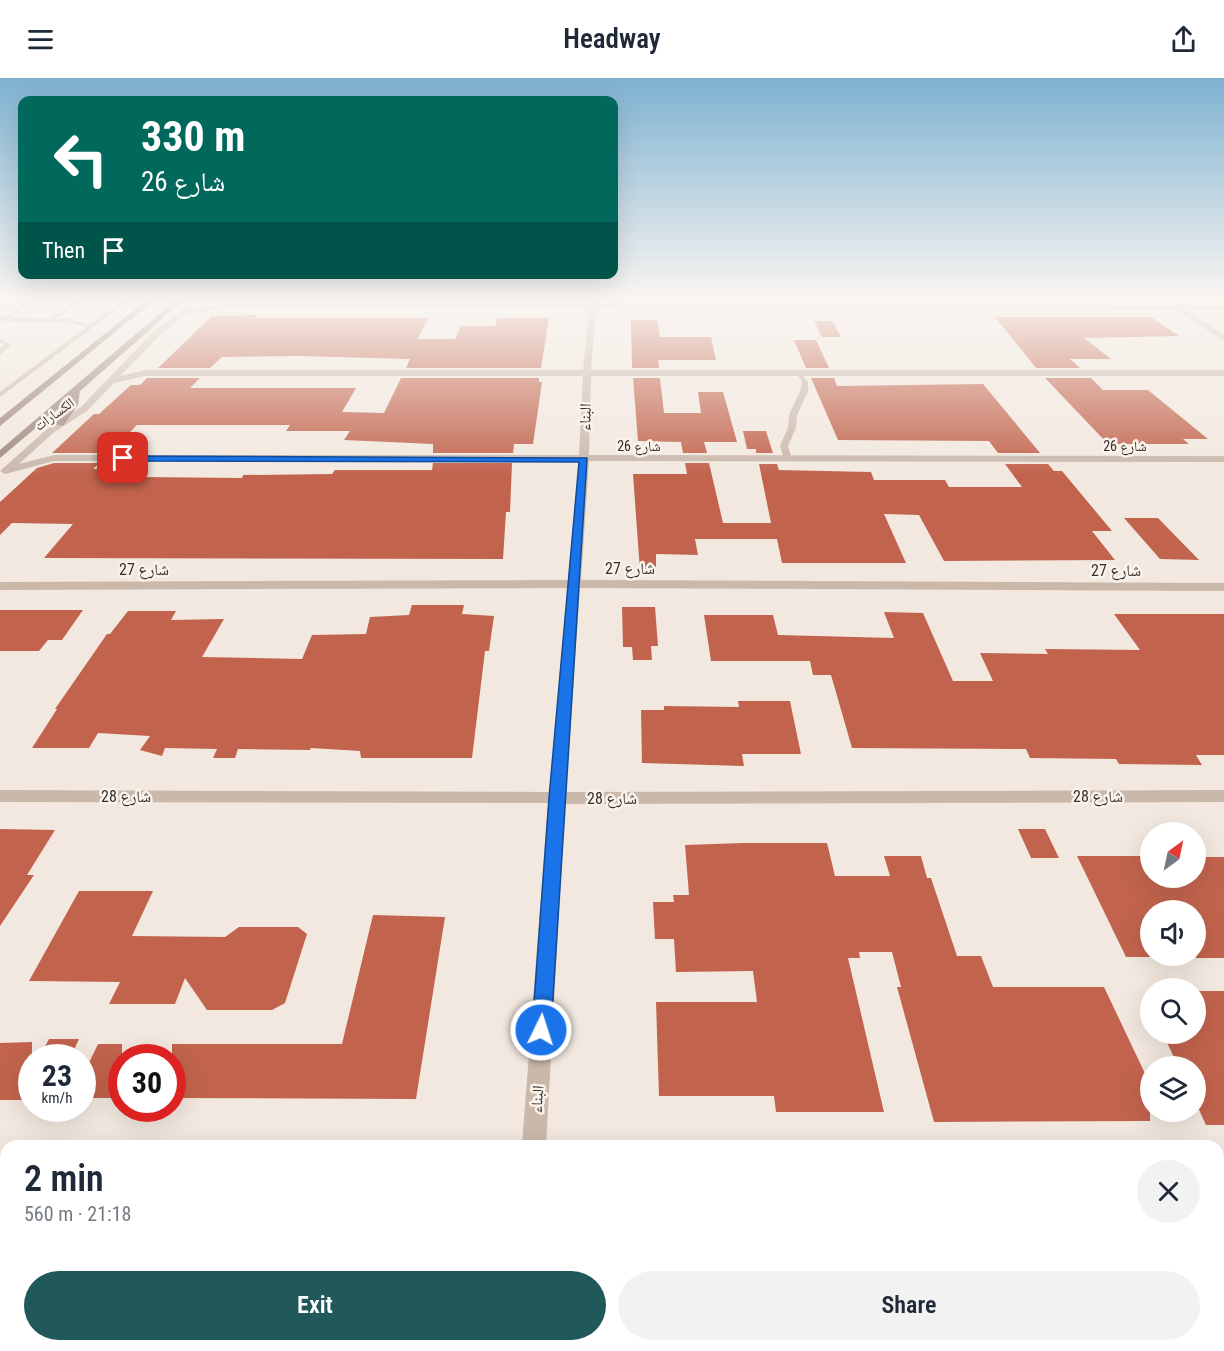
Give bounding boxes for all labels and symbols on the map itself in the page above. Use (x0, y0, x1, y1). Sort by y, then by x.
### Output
street label: الكسارات (31, 394, 78, 435)
street label: البناء (575, 403, 595, 431)
pin (97, 432, 148, 483)
street label: شارع 26 (617, 438, 661, 456)
street label: شارع 26 (1103, 438, 1147, 456)
street label: شارع 27 (605, 559, 655, 579)
street label: شارع 27 (119, 560, 169, 580)
street label: شارع 27 (1091, 561, 1141, 581)
street label: شارع 28 (101, 787, 151, 807)
street label: شارع 28 (1073, 787, 1123, 807)
street label: شارع 28 (587, 789, 637, 809)
north arrow (1140, 822, 1206, 888)
position arrow (509, 998, 573, 1062)
speed limit sign: 30 (108, 1044, 186, 1122)
street label: البناء (527, 1085, 547, 1113)

